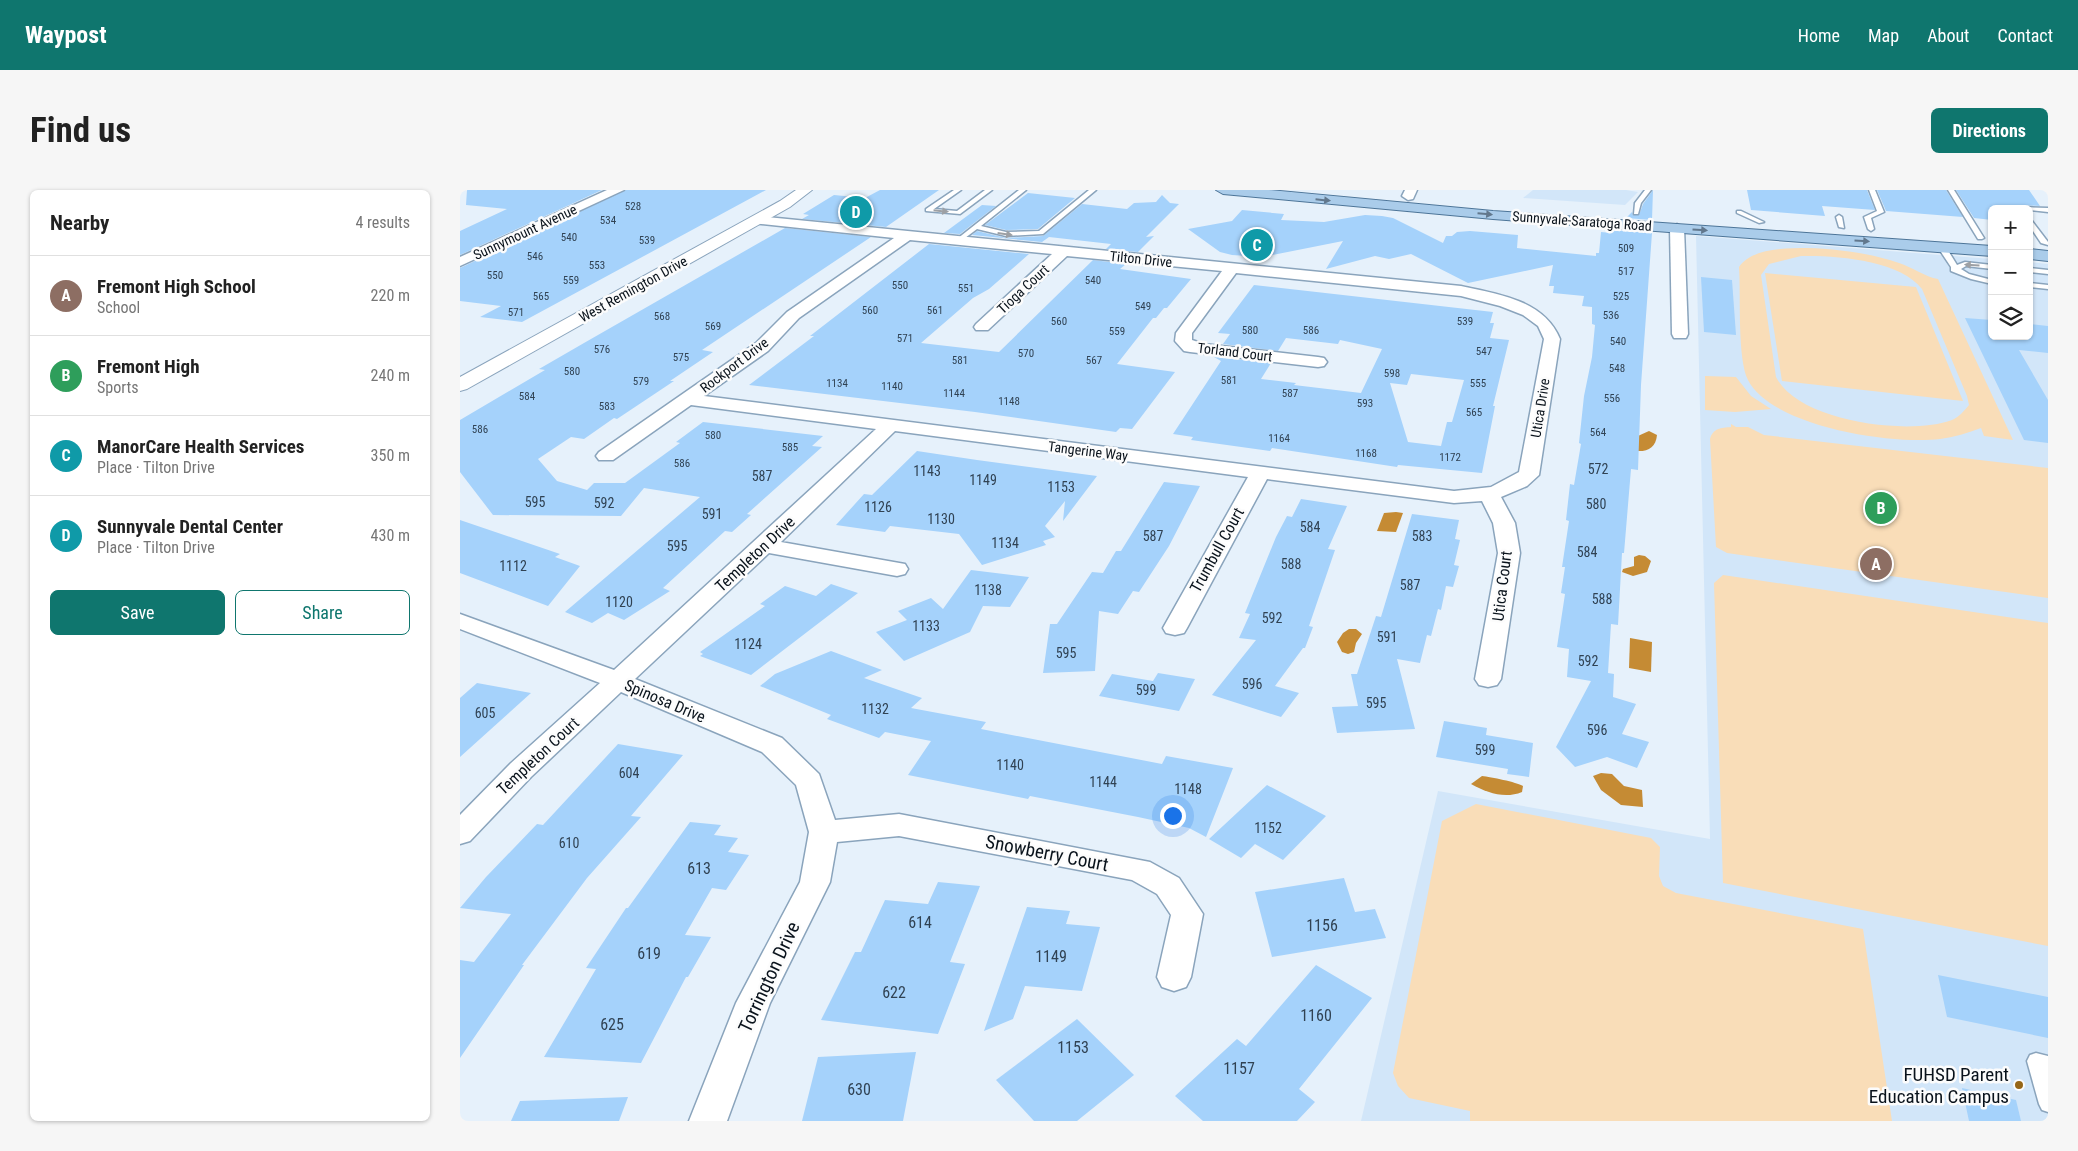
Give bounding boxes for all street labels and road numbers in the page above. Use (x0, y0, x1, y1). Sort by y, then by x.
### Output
street label: Sunnymount Avenue (471, 201, 580, 263)
street label: Sunnyvale-Saratoga Road (1512, 208, 1652, 234)
street label: Tilton Drive (1109, 248, 1173, 270)
street label: West Remington Drive (576, 252, 690, 325)
street label: Tioga Court (994, 261, 1052, 317)
street label: Rockport Drive (697, 334, 772, 396)
street label: Torland Court (1197, 339, 1273, 365)
street label: Utica Drive (1527, 377, 1553, 439)
street label: Tangerine Way (1047, 438, 1129, 464)
street label: Trumbull Court (1186, 504, 1248, 596)
street label: Templeton Drive (711, 512, 799, 596)
street label: Utica Court (1488, 549, 1516, 622)
street label: Spinosa Drive (622, 675, 708, 727)
street label: Templeton Court (493, 713, 583, 799)
street label: Snowberry Court (984, 830, 1110, 876)
street label: Torrington Drive (733, 918, 805, 1036)

